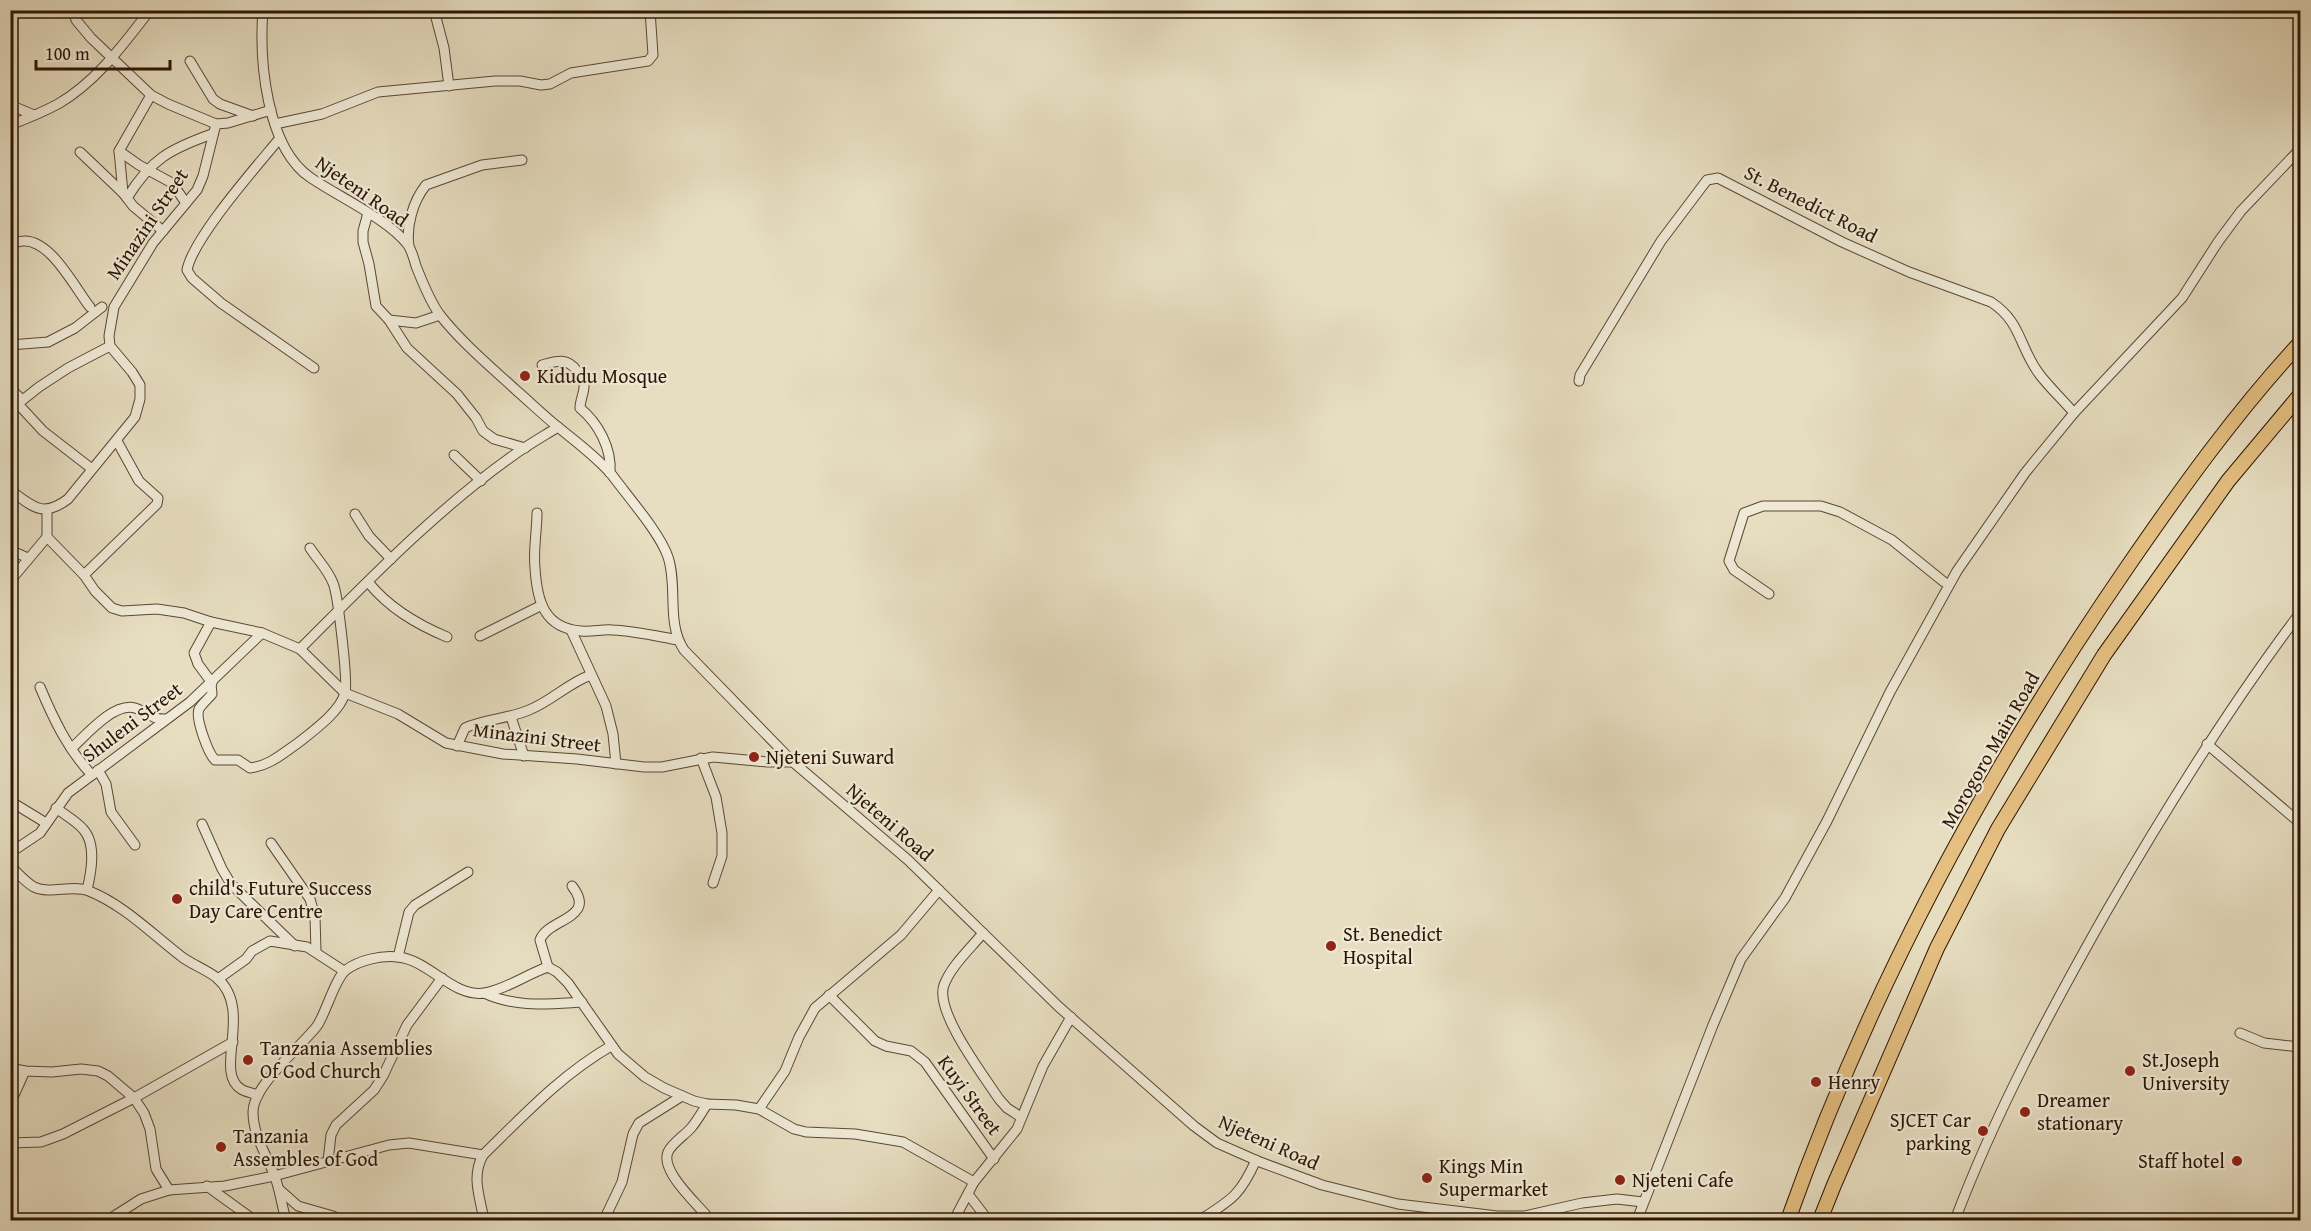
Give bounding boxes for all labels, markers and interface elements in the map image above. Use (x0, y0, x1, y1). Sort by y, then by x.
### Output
scale bar (36, 33, 170, 71)
text: 100 m (45, 40, 90, 67)
street label: Njeteni Road (310, 148, 415, 233)
street label: St. Benedict Road (1740, 158, 1883, 250)
street label: Minazini Street (99, 162, 195, 285)
place label: Kidudu Mosque (537, 361, 667, 390)
marker: Kidudu Mosque (518, 369, 532, 383)
street label: Morogoro Main Road (1933, 666, 2046, 833)
street label: Shuleni Street (76, 674, 188, 769)
street label: Minazini Street (471, 714, 603, 759)
place label: Njeteni Suward (766, 742, 895, 771)
marker: Njeteni Suward (747, 750, 761, 764)
street label: Njeteni Road (840, 775, 941, 868)
place label: child's Future Success Day Care Centre (189, 873, 372, 925)
marker: child's Future Success Day Care Centre (170, 892, 184, 906)
place label: St. Benedict Hospital (1343, 919, 1443, 971)
marker: St. Benedict Hospital (1324, 939, 1338, 953)
place label: Tanzania Assemblies Of God Church (260, 1033, 433, 1085)
place label: St.Joseph University (2142, 1045, 2230, 1097)
street label: Kuyi Street (931, 1048, 1010, 1141)
marker: Tanzania Assemblies Of God Church (241, 1053, 255, 1067)
marker: St.Joseph University (2123, 1064, 2137, 1078)
place label: Henry (1828, 1067, 1880, 1096)
marker: Henry (1809, 1075, 1823, 1089)
place label: Dreamer stationary (2037, 1085, 2123, 1137)
place label: SJCET Car parking (1890, 1105, 1971, 1157)
marker: Dreamer stationary (2018, 1105, 2032, 1119)
street label: Njeteni Road (1214, 1106, 1324, 1177)
place label: Tanzania Assembles of God (233, 1121, 378, 1173)
marker: SJCET Car parking (1976, 1124, 1990, 1138)
marker: Tanzania Assembles of God (214, 1140, 228, 1154)
place label: Staff hotel (2138, 1146, 2225, 1175)
place label: Kings Min Supermarket (1439, 1151, 1548, 1203)
marker: Staff hotel (2230, 1154, 2244, 1168)
place label: Njeteni Cafe (1632, 1165, 1734, 1194)
marker: Kings Min Supermarket (1420, 1171, 1434, 1185)
marker: Njeteni Cafe (1613, 1173, 1627, 1187)

